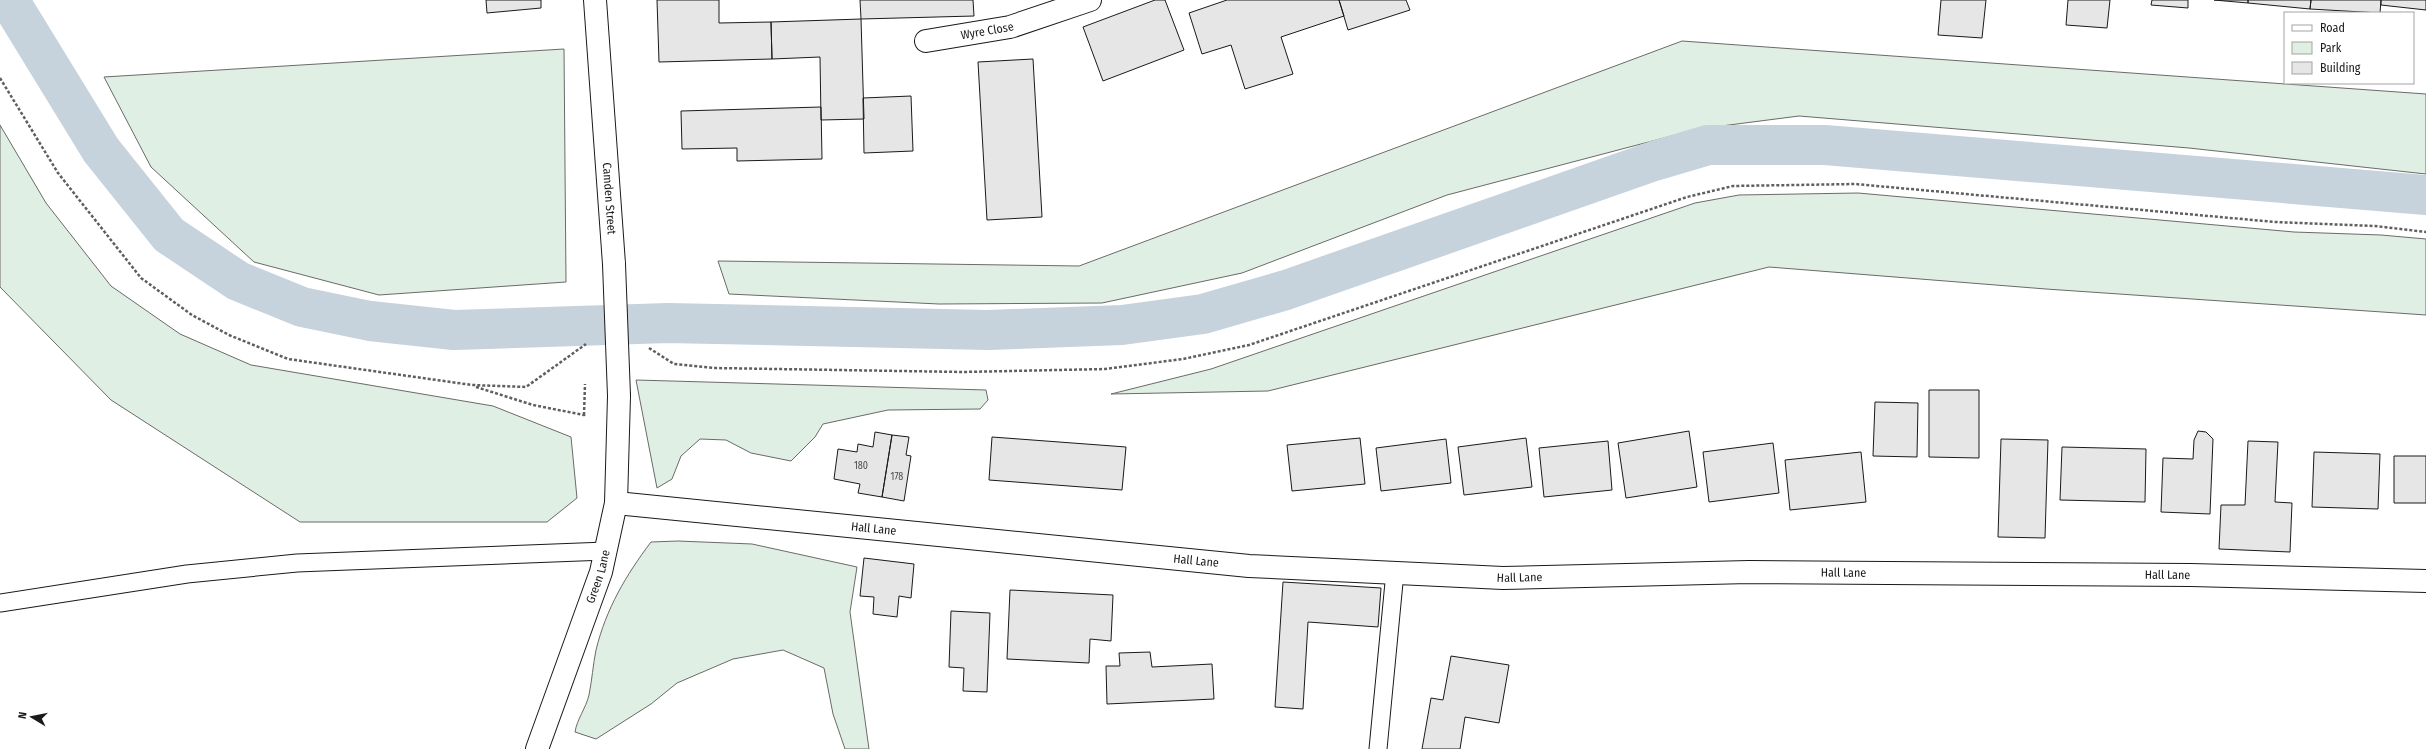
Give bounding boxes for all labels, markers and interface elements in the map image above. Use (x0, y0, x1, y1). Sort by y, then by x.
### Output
legend (2284, 12, 2414, 84)
street label: Wyre Close (960, 19, 1016, 42)
text: Road (2320, 21, 2345, 35)
text: Park (2320, 41, 2342, 55)
text: Building (2320, 61, 2361, 75)
street label: Camden Street (600, 162, 619, 235)
house number: 180 (854, 460, 868, 472)
house number: 178 (891, 471, 903, 483)
street label: Hall Lane (850, 519, 897, 538)
street label: Green Lane (583, 549, 613, 605)
street label: Hall Lane (1173, 552, 1220, 570)
street label: Hall Lane (1821, 565, 1866, 580)
street label: Hall Lane (2145, 568, 2190, 582)
street label: Hall Lane (1496, 570, 1543, 585)
north arrow (12, 697, 52, 737)
text: N (16, 711, 30, 720)

